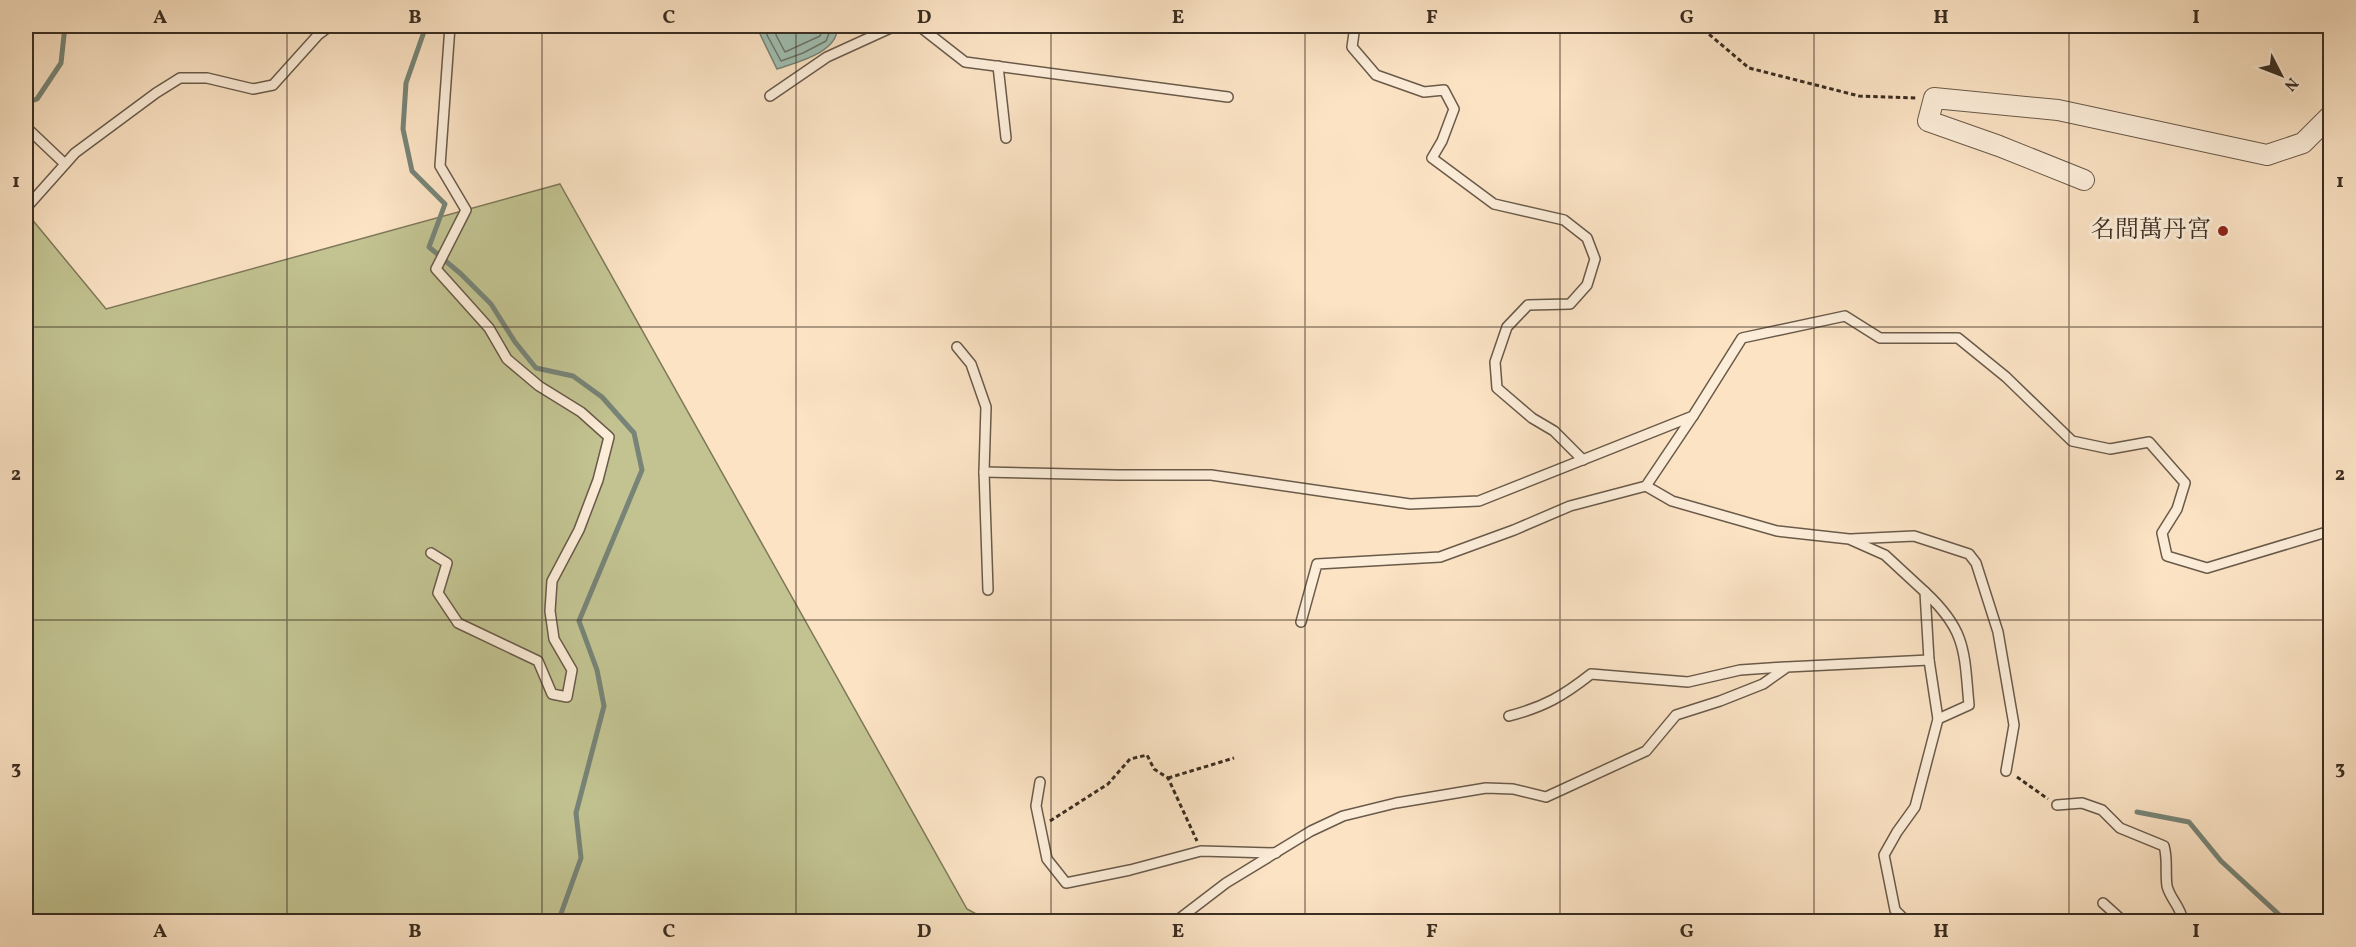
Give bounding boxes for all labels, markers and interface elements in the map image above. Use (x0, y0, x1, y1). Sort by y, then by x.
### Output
text: A (153, 4, 167, 32)
text: B (408, 4, 422, 32)
text: C (663, 4, 676, 32)
text: D (917, 4, 931, 32)
text: E (1172, 4, 1184, 32)
text: F (1426, 4, 1438, 32)
text: G (1680, 4, 1694, 32)
text: H (1933, 4, 1949, 32)
text: I (2192, 4, 2200, 32)
north arrow (2251, 45, 2311, 105)
text: N (2278, 72, 2303, 96)
text: 1 (12, 168, 20, 196)
text: 1 (2336, 168, 2344, 196)
place label: 名間萬丹宮 (2091, 214, 2211, 248)
marker: 名間萬丹宮 (2216, 224, 2230, 238)
text: 2 (11, 461, 21, 489)
text: 2 (2335, 461, 2345, 489)
text: 3 (11, 755, 21, 783)
text: 3 (2335, 755, 2345, 783)
text: A (153, 918, 167, 946)
text: B (408, 918, 422, 946)
text: C (663, 918, 676, 946)
text: D (917, 918, 931, 946)
text: E (1172, 918, 1184, 946)
text: F (1426, 918, 1438, 946)
text: G (1680, 918, 1694, 946)
text: H (1933, 918, 1949, 946)
text: I (2192, 918, 2200, 946)

